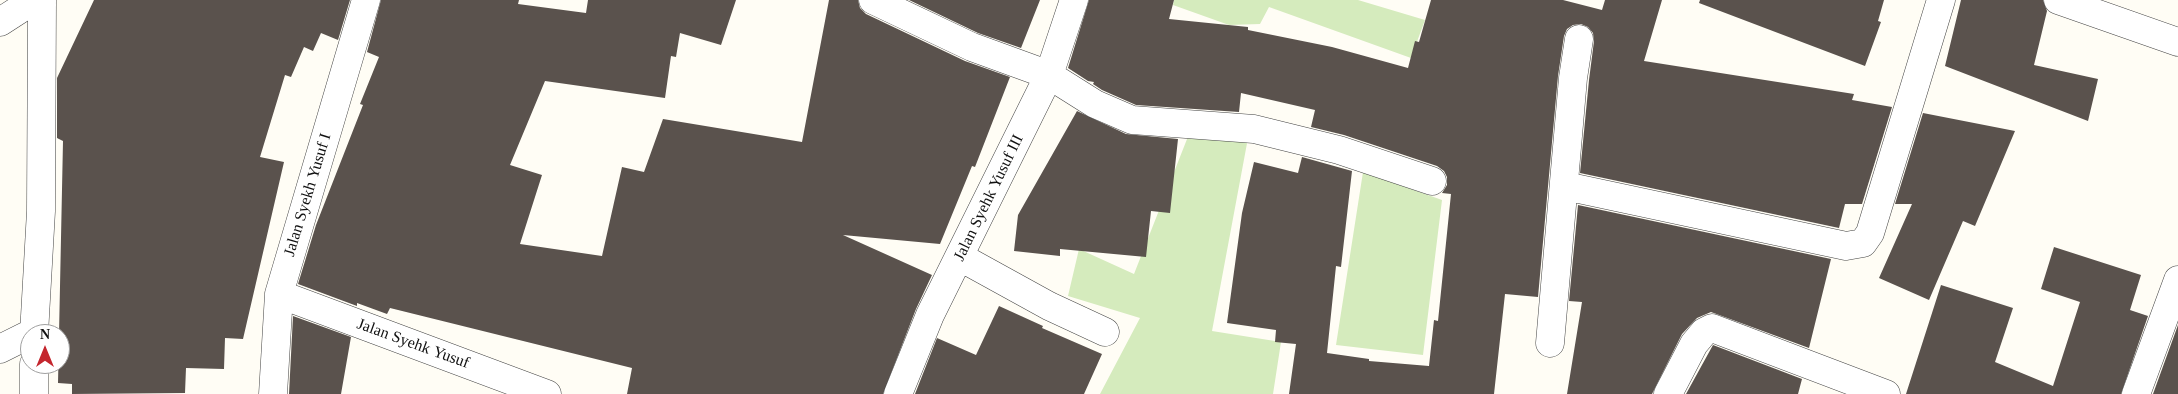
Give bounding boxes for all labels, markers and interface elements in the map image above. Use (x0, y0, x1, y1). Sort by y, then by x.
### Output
street label: Jalan Syekh Yusuf I (280, 131, 336, 259)
street label: Jalan Syehk Yusuf III (950, 132, 1028, 264)
street label: Jalan Syehk Yusuf (354, 315, 472, 373)
north arrow (20, 324, 70, 374)
text: N (40, 327, 50, 342)

